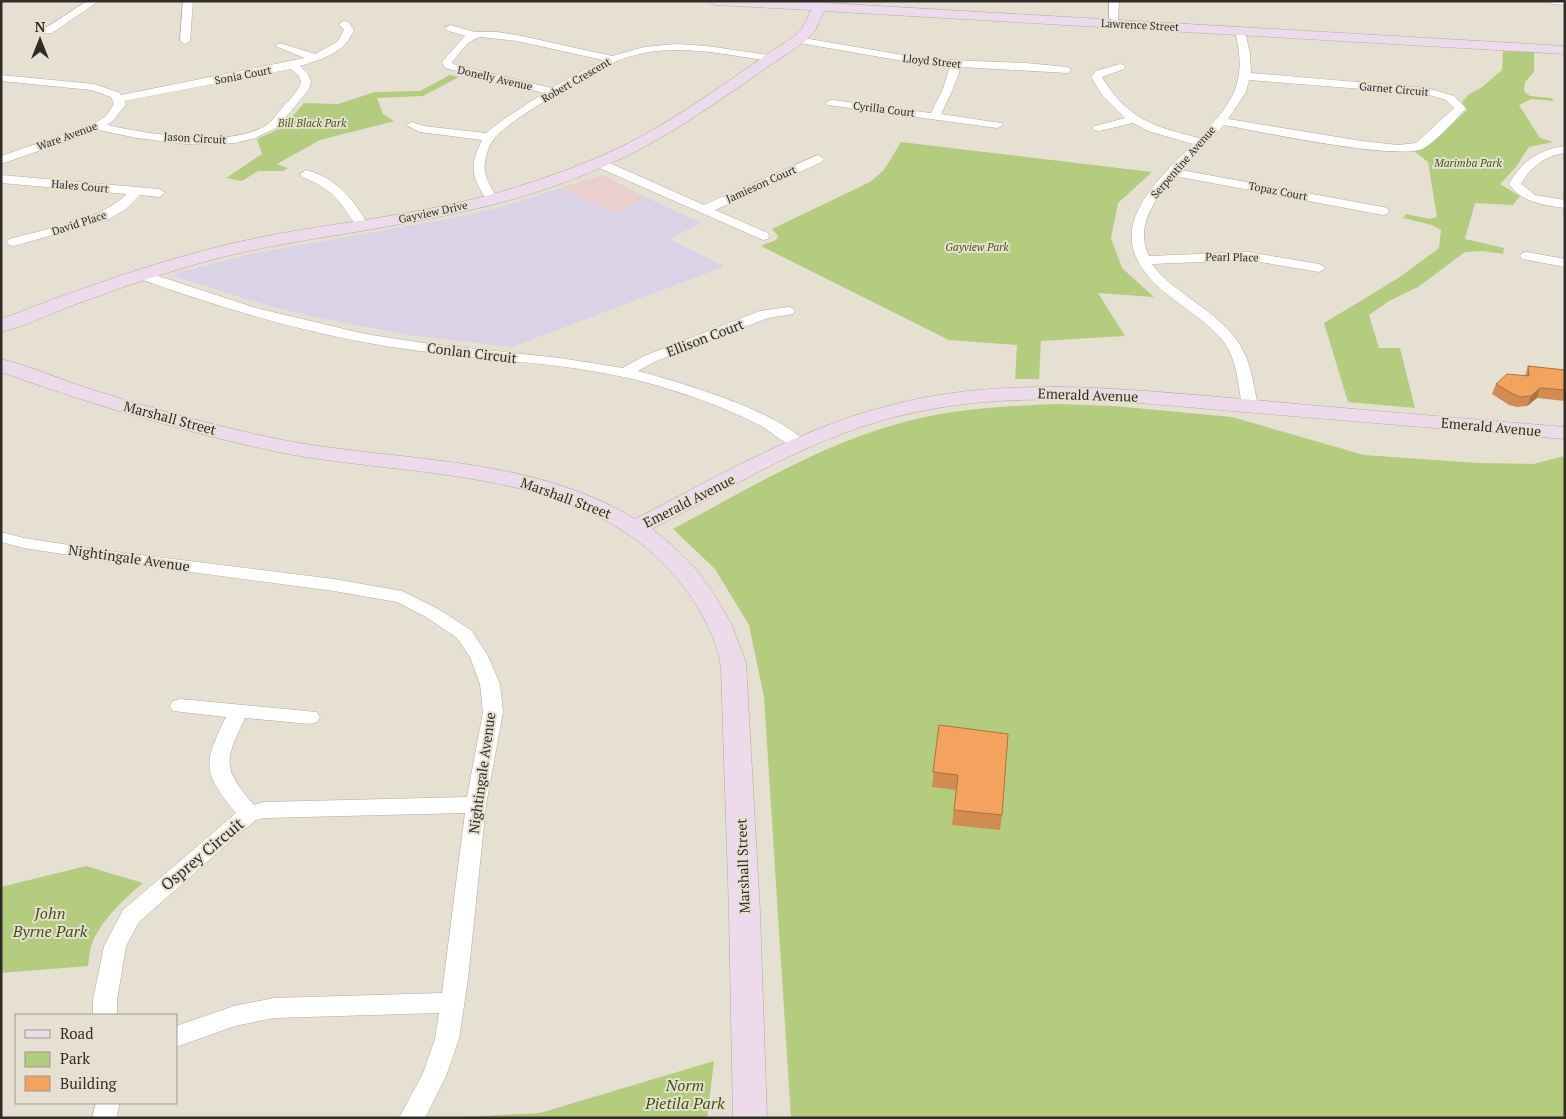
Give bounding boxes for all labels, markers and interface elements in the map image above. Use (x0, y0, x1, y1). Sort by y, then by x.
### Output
north arrow (15, 15, 65, 65)
street label: Lawrence Street (1100, 16, 1180, 34)
text: N (35, 17, 46, 36)
street label: Lloyd Street (902, 51, 962, 71)
street label: Robert Crescent (539, 54, 613, 106)
street label: Sonia Court (213, 63, 273, 87)
street label: Donelly Avenue (456, 63, 534, 94)
street label: Garnet Circuit (1359, 79, 1429, 99)
street label: Cyrilla Court (852, 98, 916, 120)
park label: Bill Black Park (277, 116, 347, 130)
street label: Ware Avenue (35, 118, 100, 153)
street label: Serpentine Avenue (1148, 122, 1219, 201)
street label: Jason Circuit (163, 129, 227, 147)
park label: Marimba Park (1433, 156, 1502, 170)
street label: Jamieson Court (724, 162, 798, 206)
street label: Hales Court (51, 177, 109, 195)
street label: Topaz Court (1247, 178, 1309, 204)
street label: Gayview Drive (397, 198, 469, 226)
street label: David Place (50, 207, 109, 238)
park label: Gayview Park (945, 240, 1009, 254)
street label: Pearl Place (1205, 250, 1259, 264)
street label: Ellison Court (663, 314, 747, 361)
street label: Conlan Circuit (426, 338, 519, 368)
street label: Emerald Avenue (1037, 383, 1139, 406)
street label: Marshall Street (122, 396, 219, 439)
street label: Emerald Avenue (1440, 413, 1542, 440)
street label: Emerald Avenue (640, 469, 738, 532)
street label: Marshall Street (518, 472, 615, 523)
street label: Nightingale Avenue (67, 540, 191, 575)
street label: Nightingale Avenue (464, 711, 499, 835)
street label: Osprey Circuit (156, 813, 248, 895)
street label: Marshall Street (731, 817, 754, 914)
park label: John Byrne Park (12, 902, 88, 942)
legend (15, 1014, 178, 1104)
text: Road (60, 1023, 93, 1043)
text: Park (60, 1048, 90, 1068)
text: Building (60, 1073, 118, 1093)
park label: Norm Pietila Park (644, 1074, 725, 1114)

